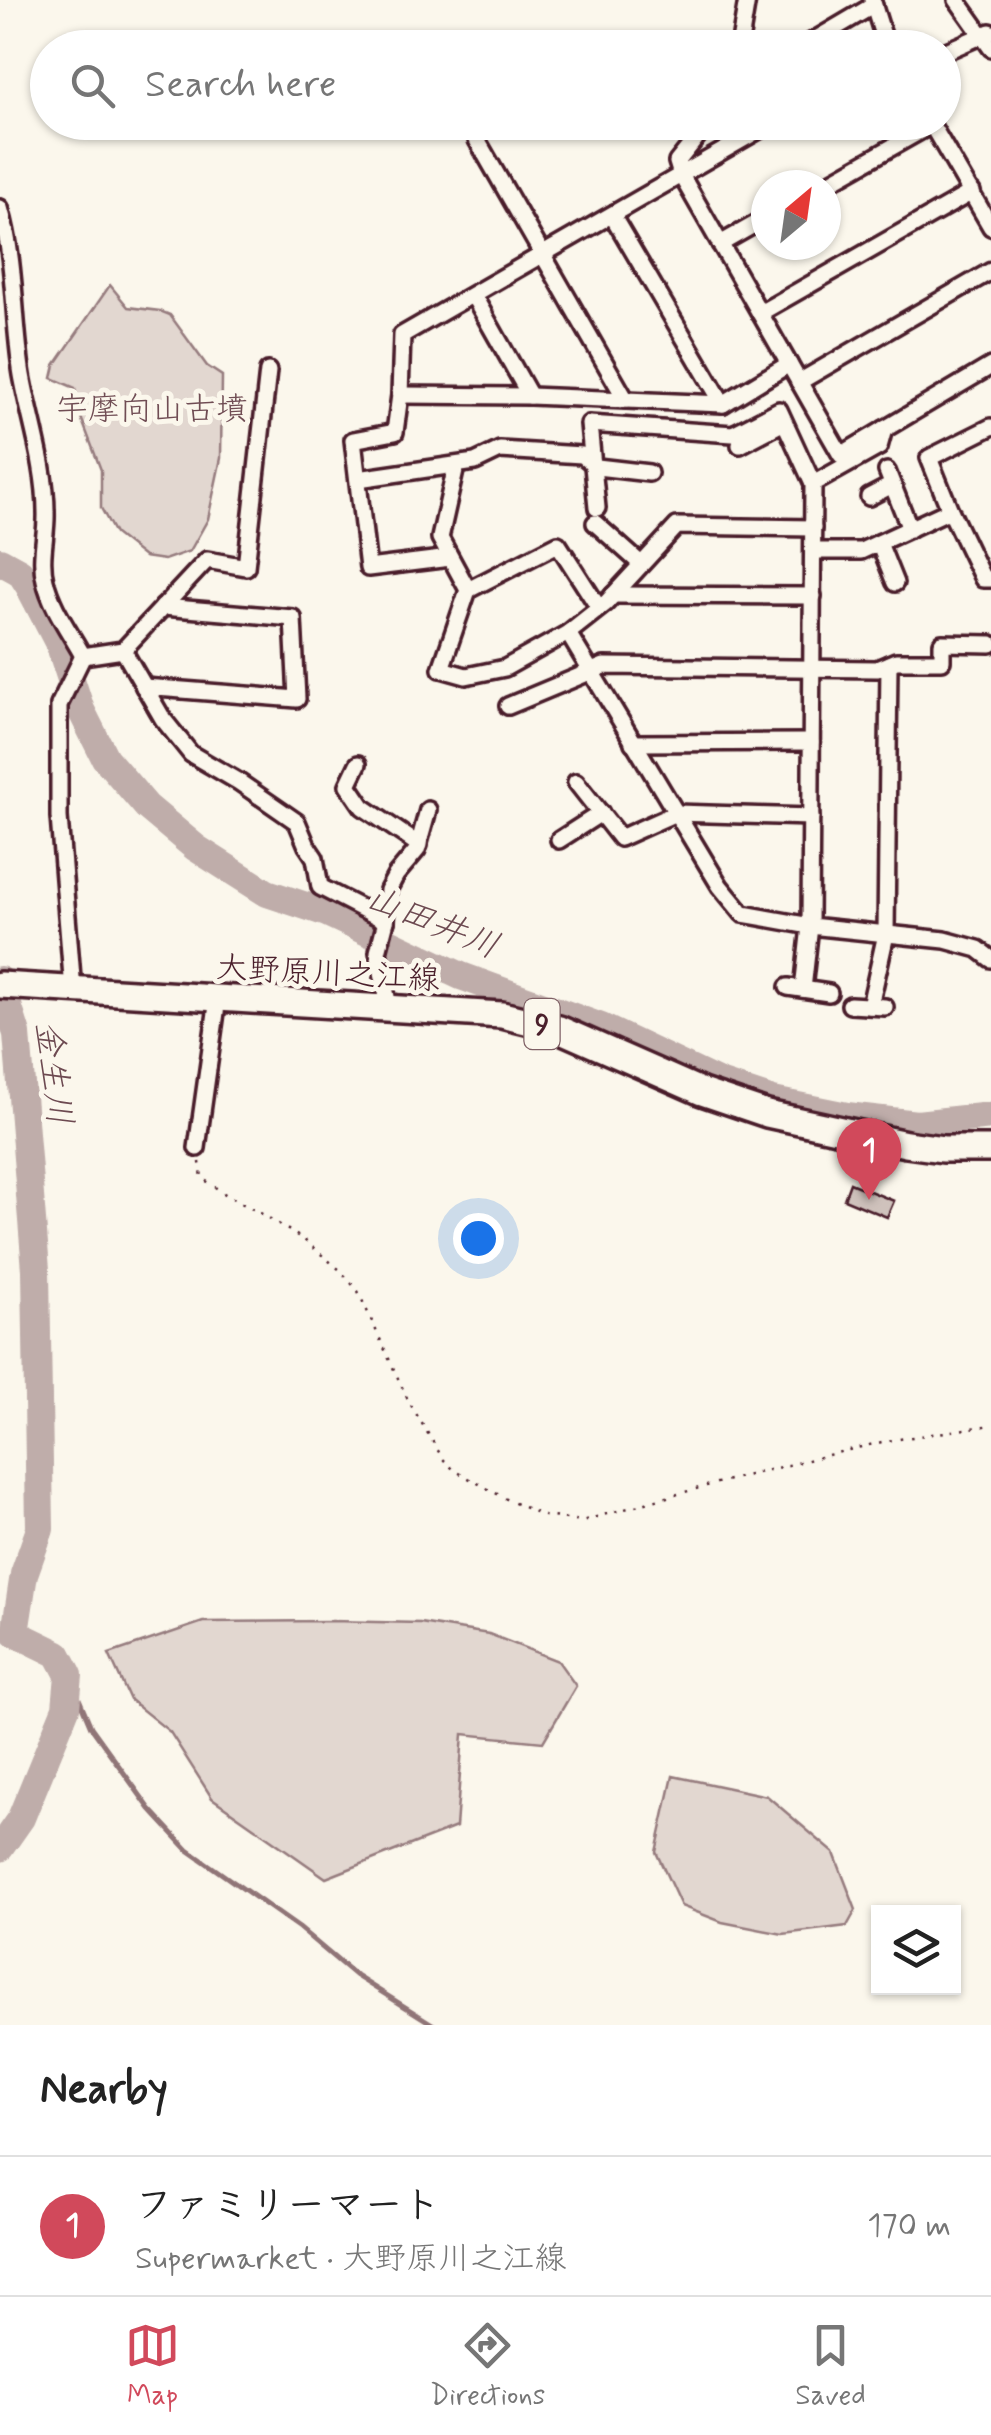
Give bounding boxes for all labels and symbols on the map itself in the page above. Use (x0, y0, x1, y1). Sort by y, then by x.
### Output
north arrow (751, 170, 841, 260)
park label: 宇摩向山古墳 (56, 389, 248, 431)
water label: 山田井川 (359, 875, 506, 970)
street label: 大野原川之江線 (215, 947, 441, 1001)
road number: 9 (524, 999, 560, 1049)
water label: 金生川 (24, 1018, 82, 1128)
pin: 1 (836, 1118, 902, 1200)
your location (453, 1213, 504, 1264)

